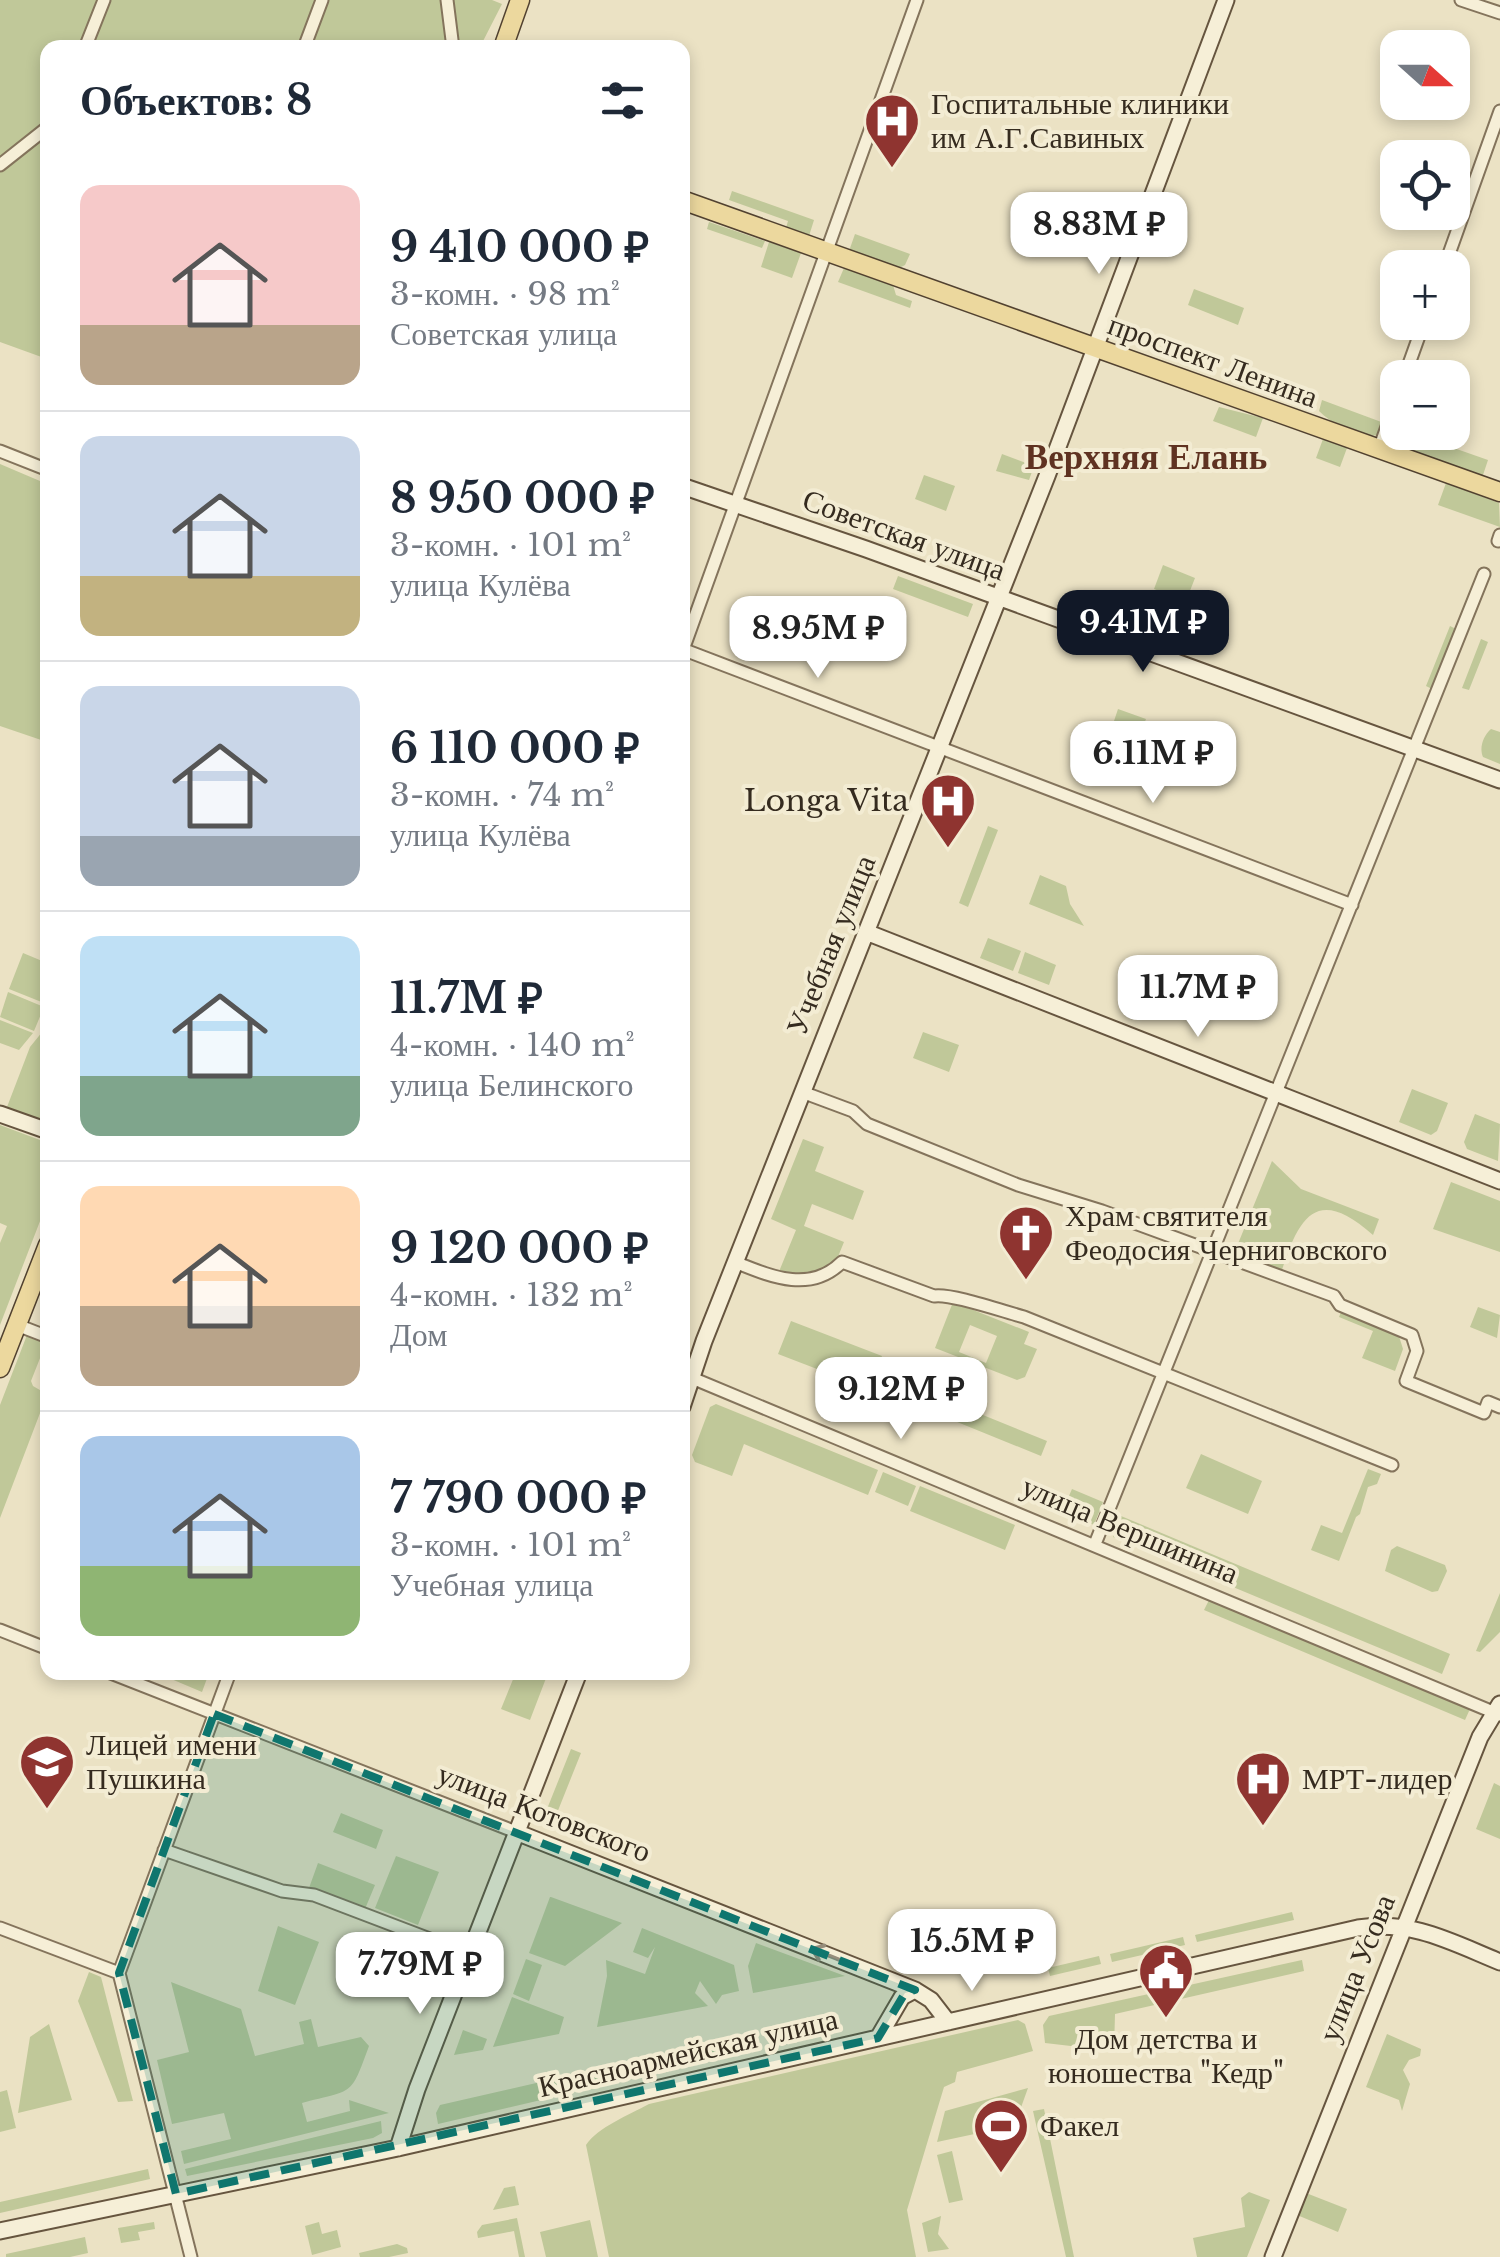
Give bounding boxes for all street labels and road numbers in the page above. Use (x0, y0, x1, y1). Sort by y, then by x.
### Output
street label: проспект Ленина (1103, 305, 1323, 416)
street label: Советская улица (798, 481, 1011, 588)
street label: Учебная улица (778, 849, 883, 1040)
street label: улица Вершинина (1016, 1467, 1244, 1592)
street label: улица Котовского (432, 1755, 656, 1870)
street label: улица Усова (1310, 1889, 1403, 2047)
street label: Красноармейская улица (535, 2000, 841, 2105)

